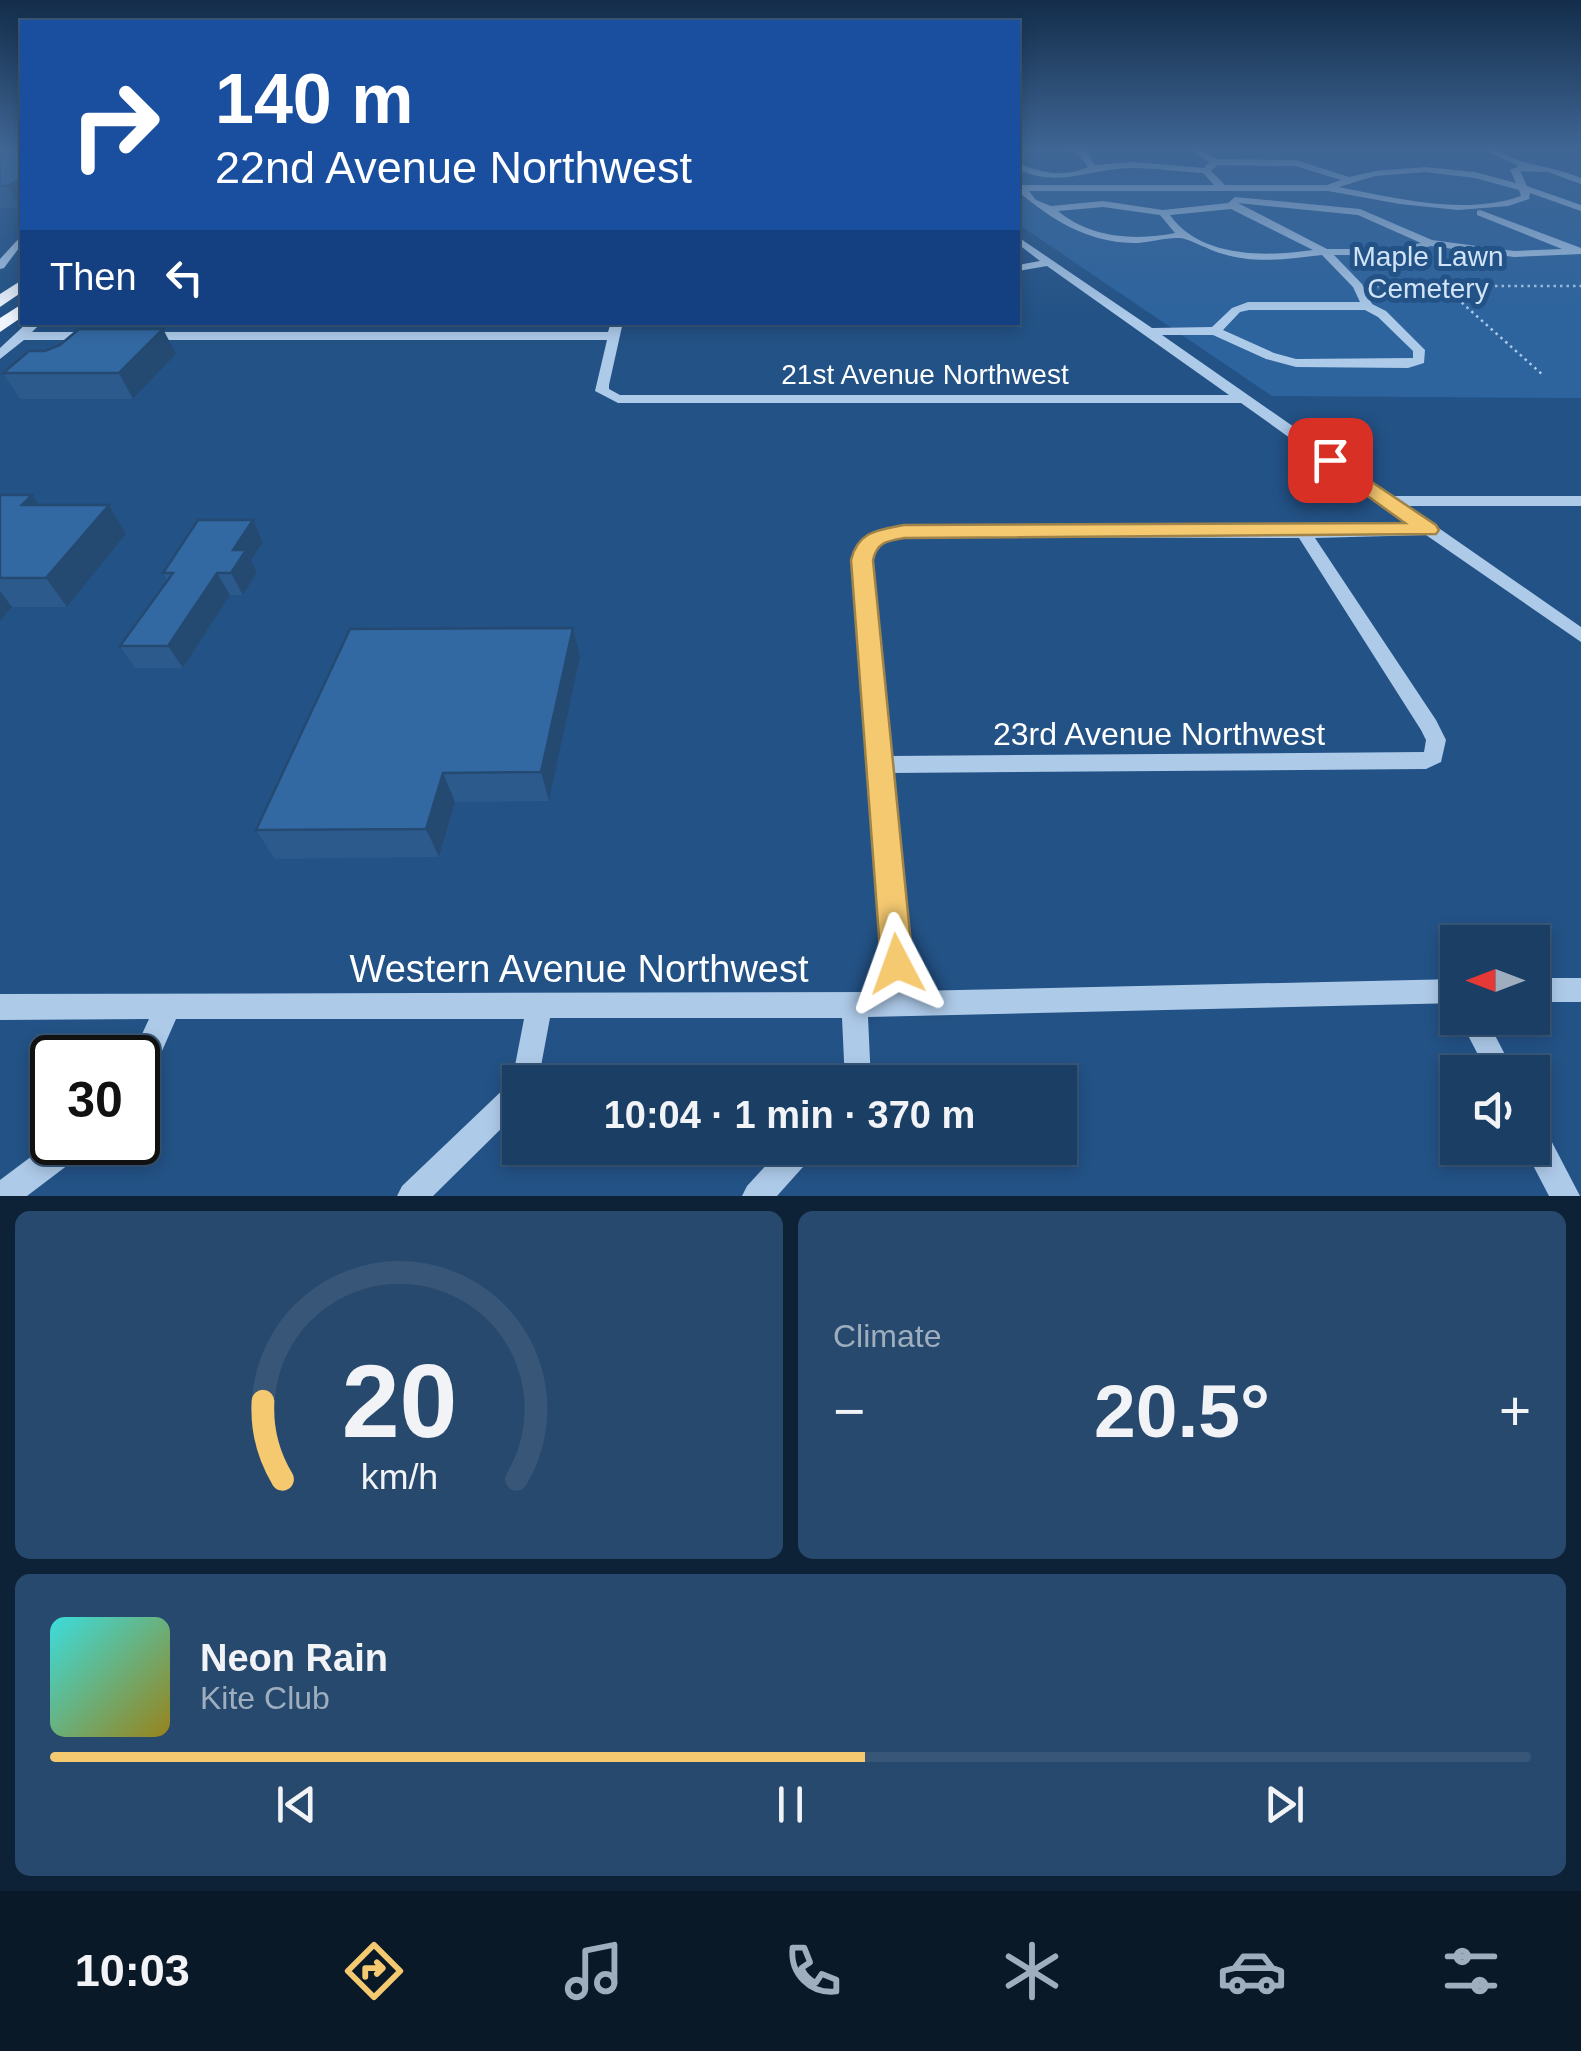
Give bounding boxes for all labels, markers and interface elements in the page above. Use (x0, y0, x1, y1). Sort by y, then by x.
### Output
icon: right (50, 60, 180, 190)
text: 140 m (215, 60, 413, 138)
text: 22nd Avenue Northwest (215, 142, 692, 193)
park label: Maple Lawn Cemetery (1353, 241, 1503, 304)
icon: left (157, 250, 212, 305)
text: Then (50, 256, 137, 298)
street label: 21st Avenue Northwest (781, 359, 1069, 390)
pin (1288, 418, 1373, 503)
icon: arrive (1303, 433, 1358, 488)
street label: 23rd Avenue Northwest (993, 716, 1325, 752)
position arrow (845, 912, 949, 1016)
north arrow (1440, 925, 1550, 1035)
map controls (1440, 925, 1550, 1165)
street label: Western Avenue Northwest (349, 948, 809, 990)
speed limit sign: 30 (30, 1035, 160, 1165)
button: sound (1440, 1055, 1550, 1165)
text: 10:04 · 1 min · 370 m (604, 1094, 975, 1136)
text: Climate (833, 1318, 941, 1354)
text: 20 (341, 1343, 457, 1459)
text: 20.5° (1094, 1369, 1270, 1453)
text: − (833, 1380, 865, 1442)
text: + (1499, 1380, 1531, 1442)
text: km/h (360, 1457, 438, 1497)
text: Neon Rain (200, 1637, 388, 1679)
text: Kite Club (200, 1680, 330, 1716)
icon: previous (269, 1777, 324, 1832)
icon: pause (763, 1777, 818, 1832)
icon: next (1257, 1777, 1312, 1832)
icon: directions (339, 1936, 409, 2006)
icon: music (559, 1936, 629, 2006)
icon: phone (778, 1936, 848, 2006)
icon: climate (997, 1936, 1067, 2006)
icon: car (1217, 1936, 1287, 2006)
icon: filters (1436, 1936, 1506, 2006)
text: 10:03 (75, 1945, 190, 1996)

